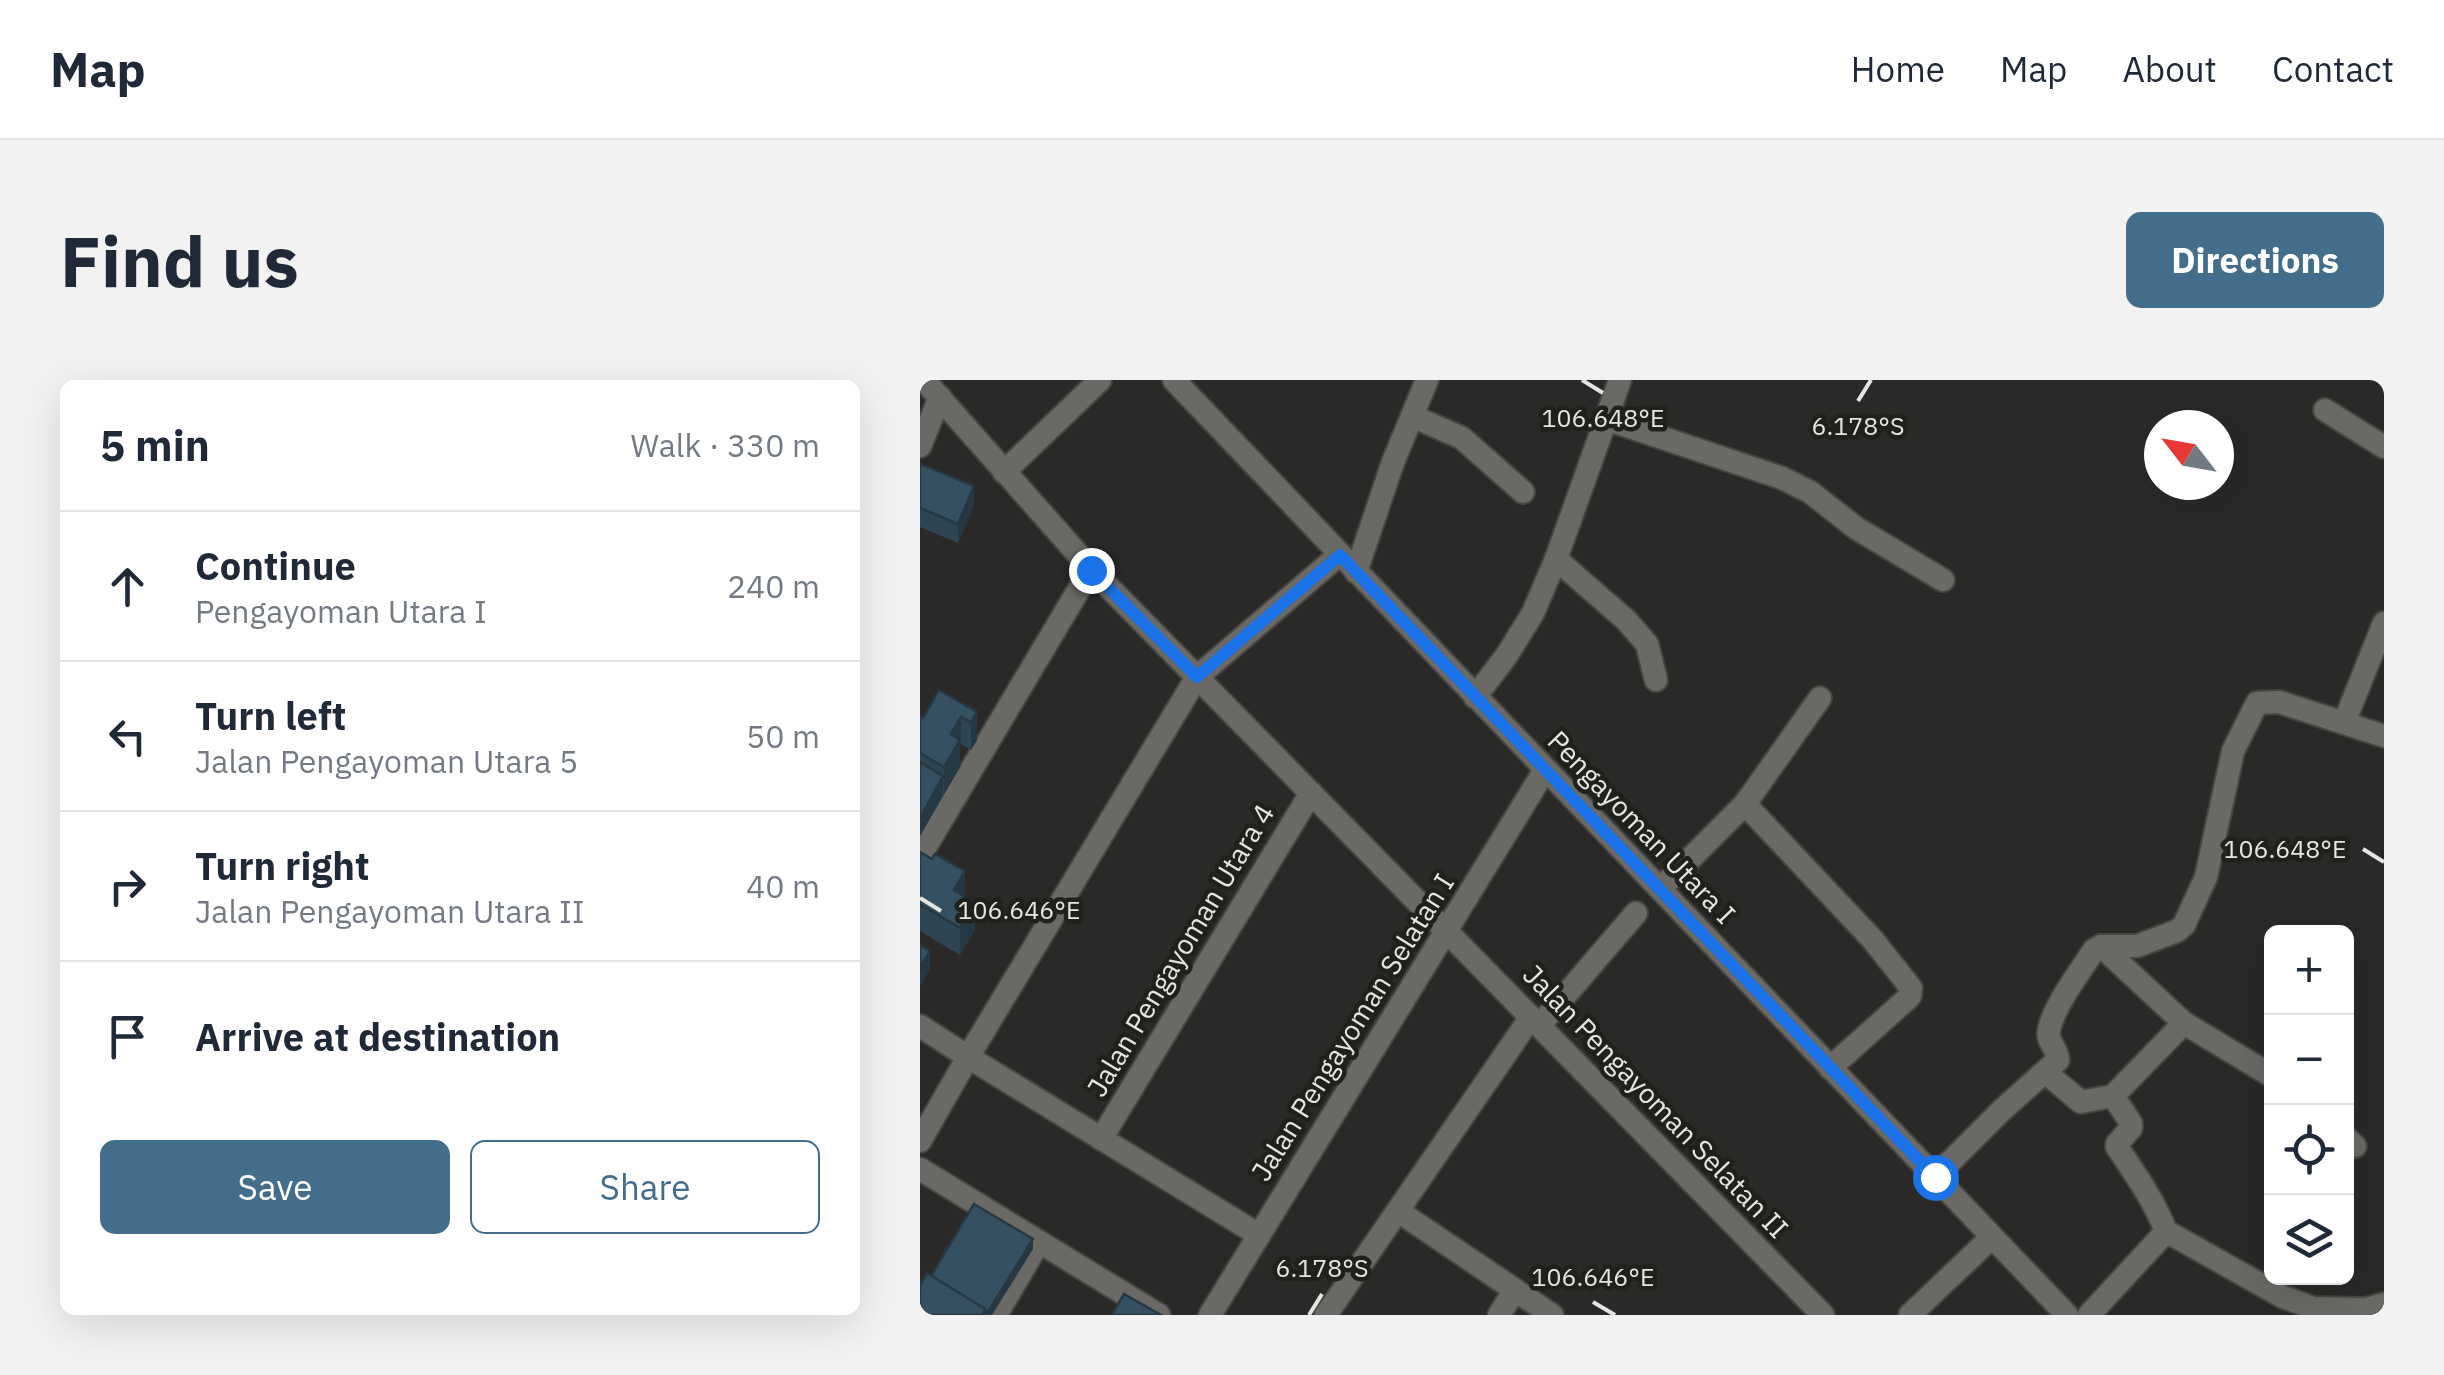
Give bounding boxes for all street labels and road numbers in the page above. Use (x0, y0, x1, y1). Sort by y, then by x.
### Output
street label: Pengayoman Utara I (1540, 722, 1744, 932)
street label: Jalan Pengayoman Utara 4 (1078, 797, 1282, 1103)
street label: Jalan Pengayoman Selatan I (1242, 866, 1462, 1188)
street label: Jalan Pengayoman Selatan II (1515, 956, 1797, 1246)

